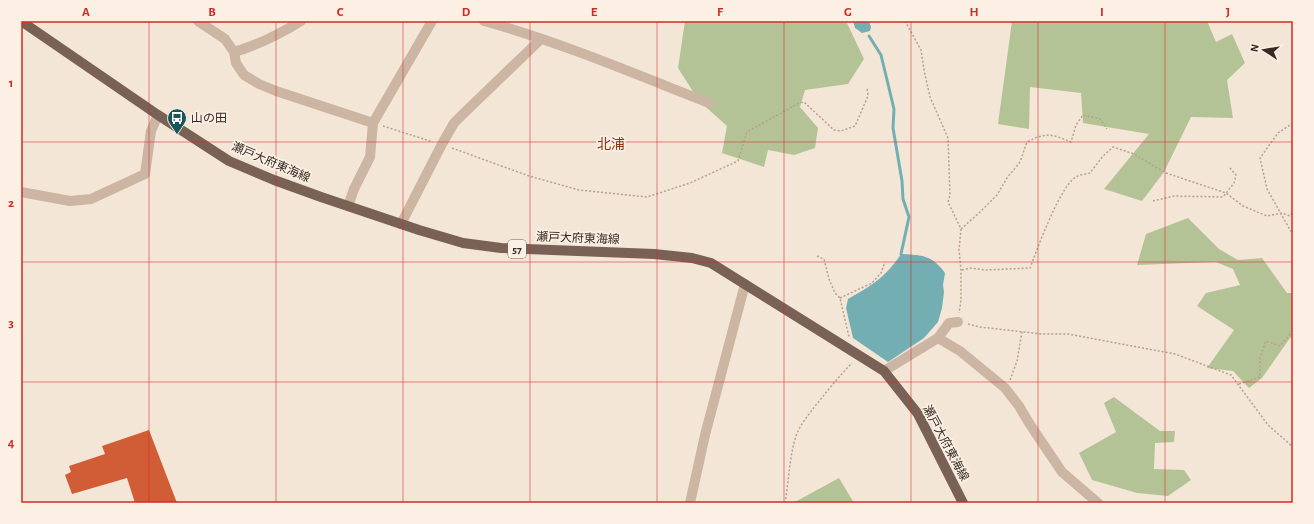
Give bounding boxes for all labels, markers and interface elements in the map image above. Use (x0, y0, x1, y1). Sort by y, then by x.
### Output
text: A (82, 6, 90, 19)
text: B (208, 6, 216, 19)
text: C (337, 6, 344, 19)
text: D (462, 6, 471, 19)
text: E (591, 6, 598, 19)
text: F (717, 6, 724, 19)
text: G (844, 6, 852, 19)
text: H (969, 6, 979, 19)
text: I (1100, 6, 1104, 19)
text: J (1226, 6, 1230, 19)
north arrow (1244, 30, 1284, 70)
text: N (1249, 43, 1261, 53)
text: 1 (9, 77, 13, 90)
bus stop icon: 山の田 (166, 107, 188, 135)
place label: 山の田 (191, 112, 227, 124)
district label: 北浦 (597, 136, 625, 152)
street label: 瀬戸大府東海線 (230, 139, 312, 184)
text: 2 (8, 197, 14, 210)
street label: 瀬戸大府東海線 (536, 230, 620, 245)
road number: 57 (508, 240, 526, 258)
text: 3 (8, 317, 14, 330)
street label: 瀬戸大府東海線 (921, 403, 972, 483)
text: 4 (8, 437, 15, 450)

